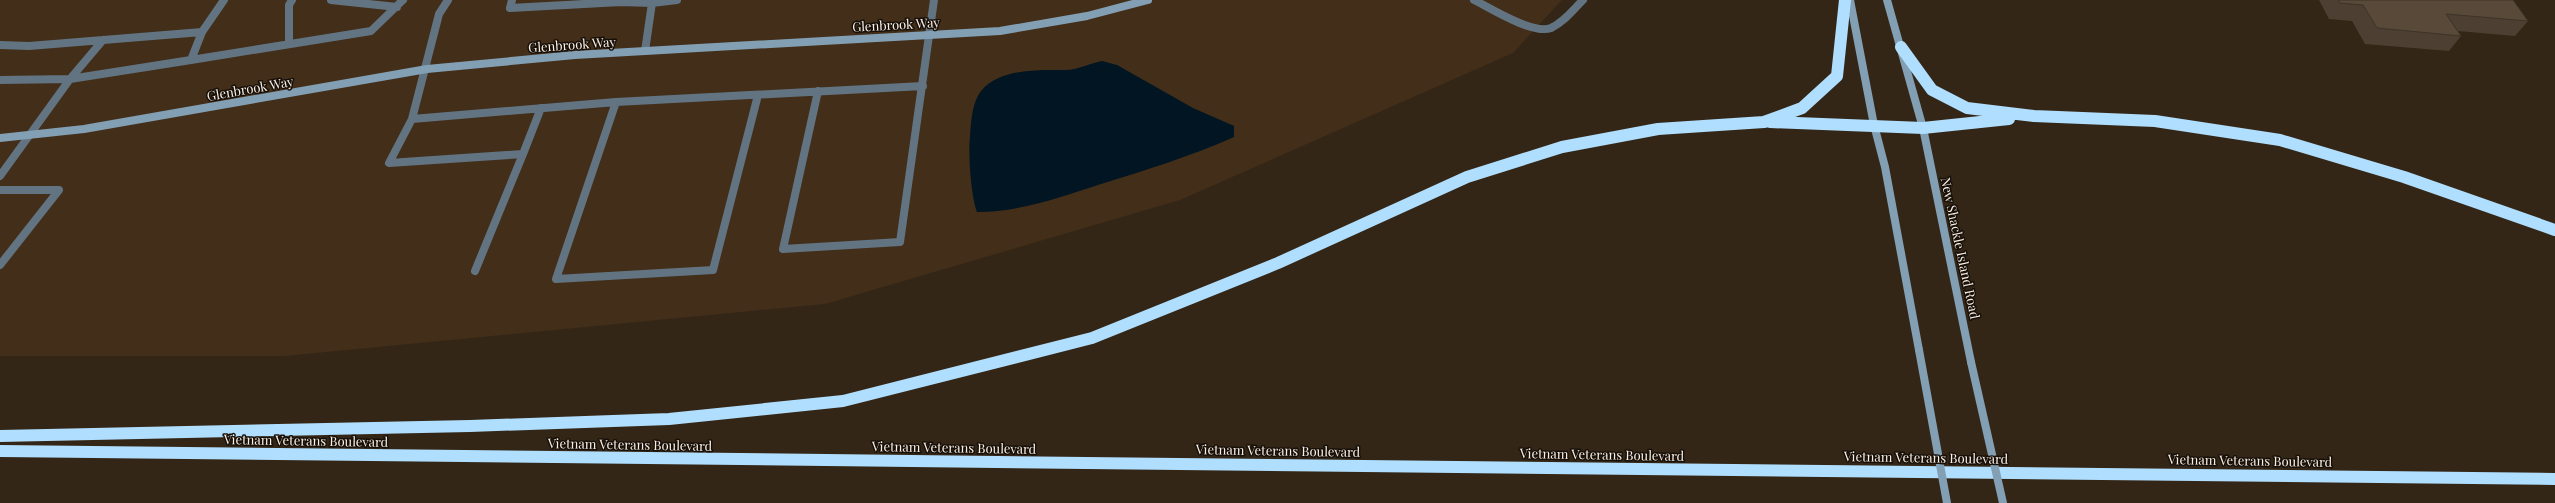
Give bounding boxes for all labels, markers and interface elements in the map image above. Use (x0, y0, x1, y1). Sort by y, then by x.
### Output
street label: Glenbrook Way (852, 13, 941, 35)
street label: Glenbrook Way (528, 32, 617, 56)
street label: Glenbrook Way (205, 72, 295, 104)
street label: New Shackle Island Road (1938, 176, 1984, 321)
street label: Vietnam Veterans Boulevard (223, 430, 389, 450)
street label: Vietnam Veterans Boulevard (547, 434, 713, 454)
street label: Vietnam Veterans Boulevard (871, 437, 1037, 457)
street label: Vietnam Veterans Boulevard (1195, 440, 1361, 460)
street label: Vietnam Veterans Boulevard (1519, 444, 1685, 464)
street label: Vietnam Veterans Boulevard (1843, 447, 2009, 467)
street label: Vietnam Veterans Boulevard (2167, 450, 2333, 470)

